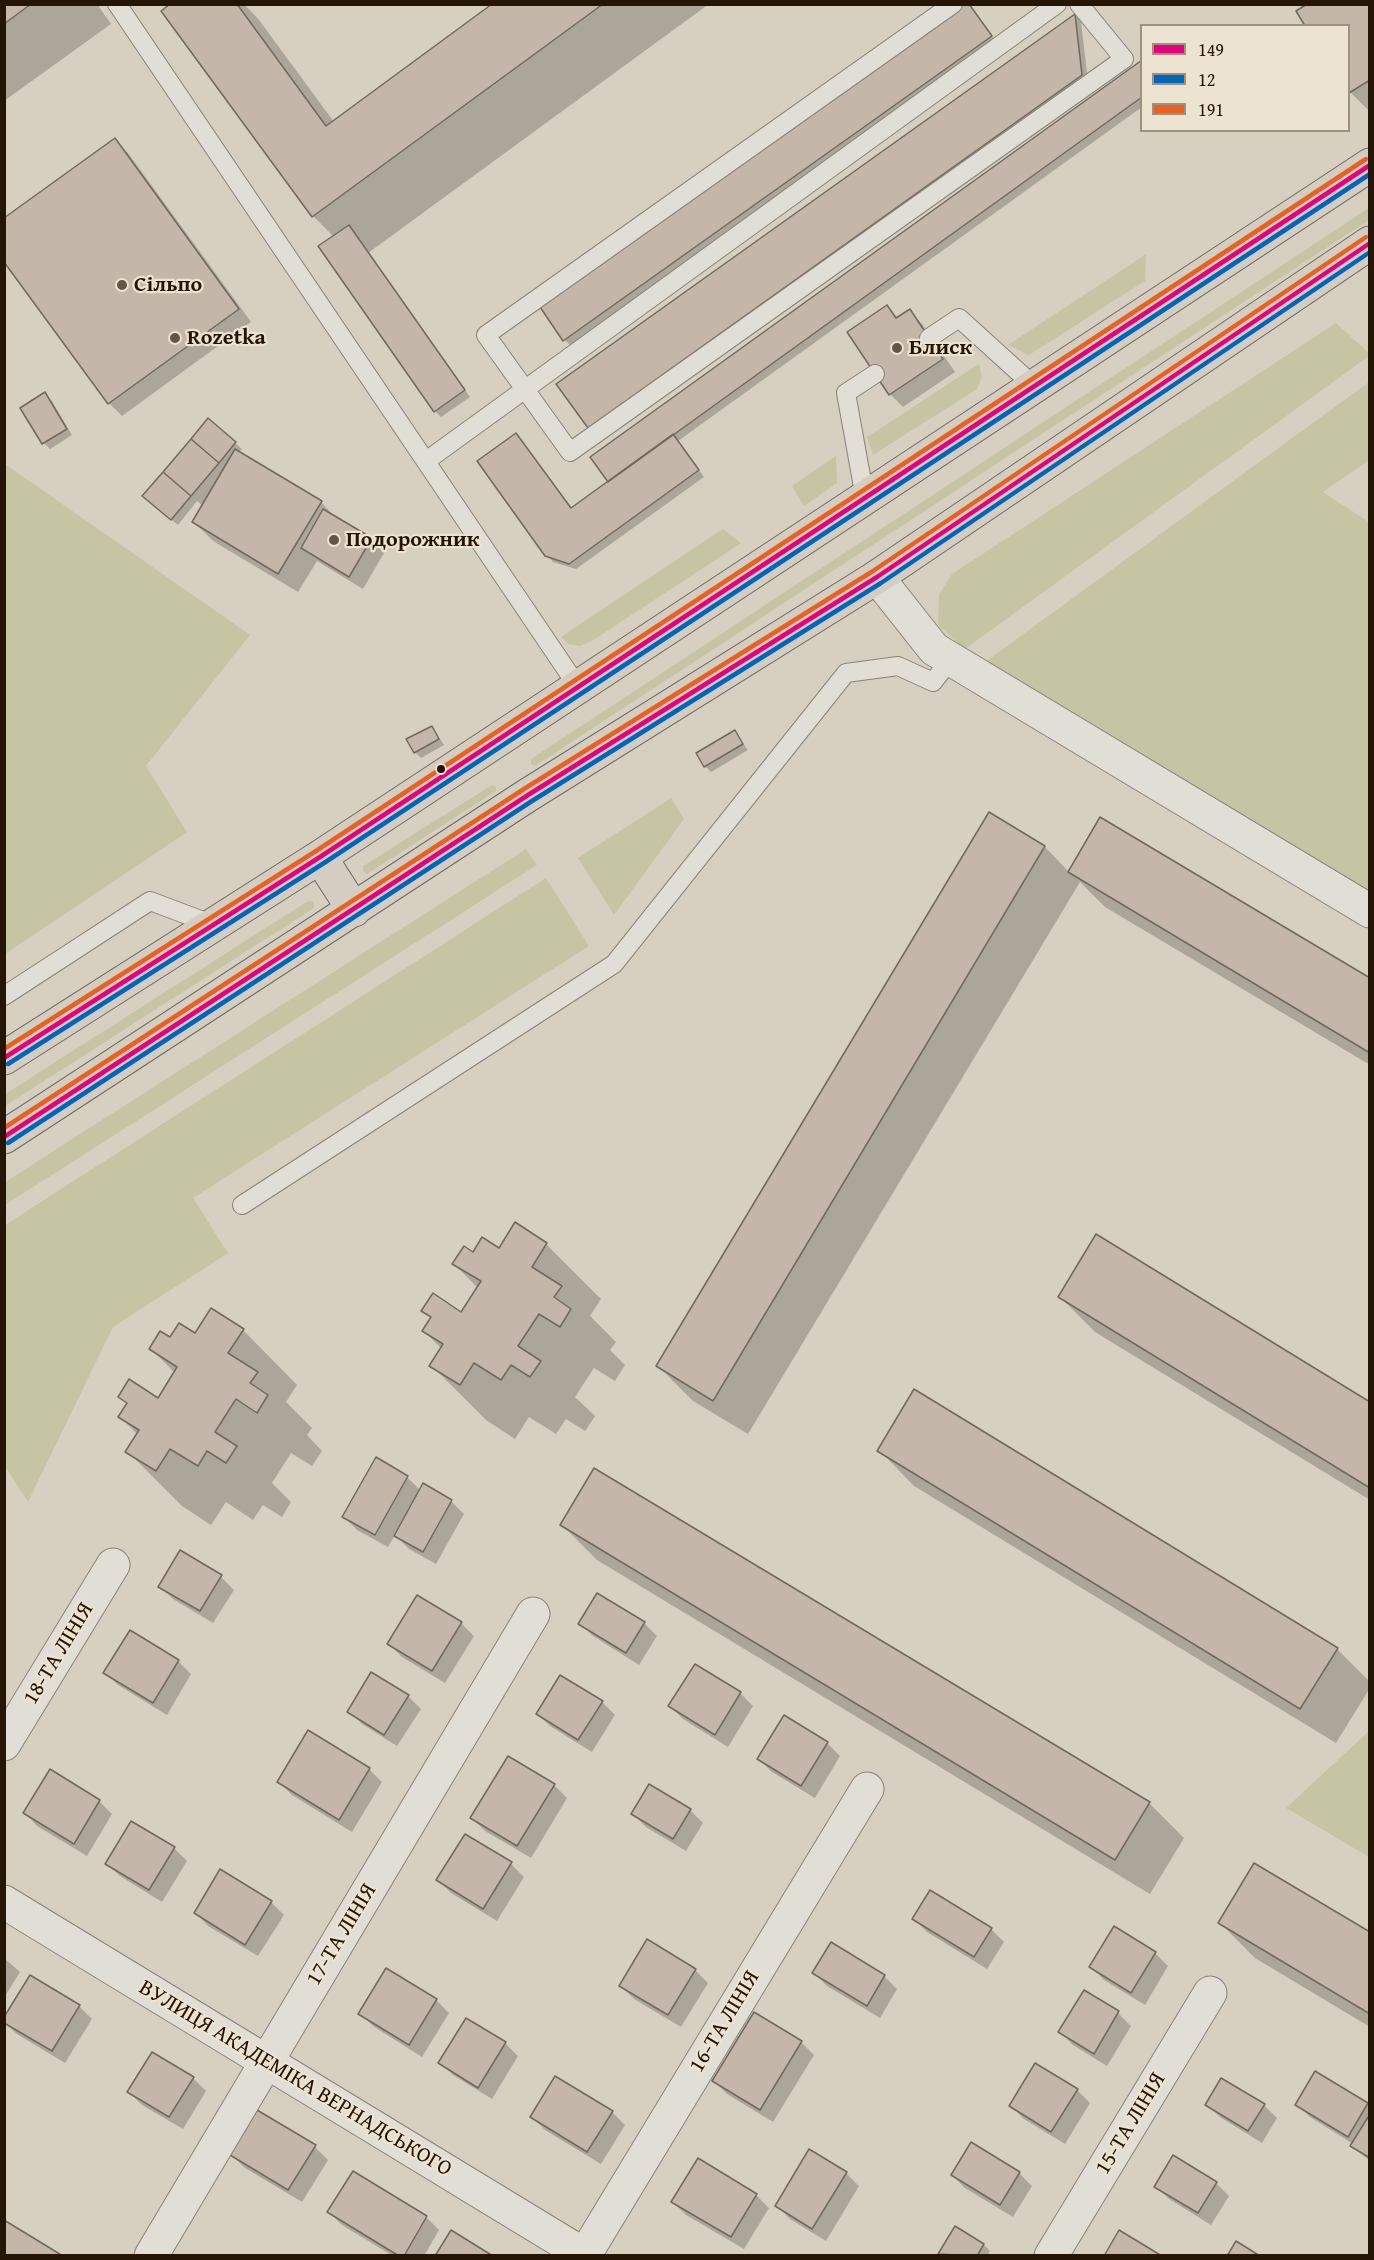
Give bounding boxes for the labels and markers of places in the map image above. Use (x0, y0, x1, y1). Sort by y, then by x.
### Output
place label: Сільпо (134, 272, 202, 298)
marker: Сільпо (115, 278, 129, 292)
place label: Rozetka (187, 325, 266, 351)
marker: Rozetka (168, 331, 182, 345)
place label: Блиск (909, 335, 972, 361)
marker: Блиск (890, 341, 904, 355)
place label: Подорожник (346, 527, 479, 553)
marker: Подорожник (327, 533, 341, 547)
unlabelled marker (435, 763, 447, 775)

